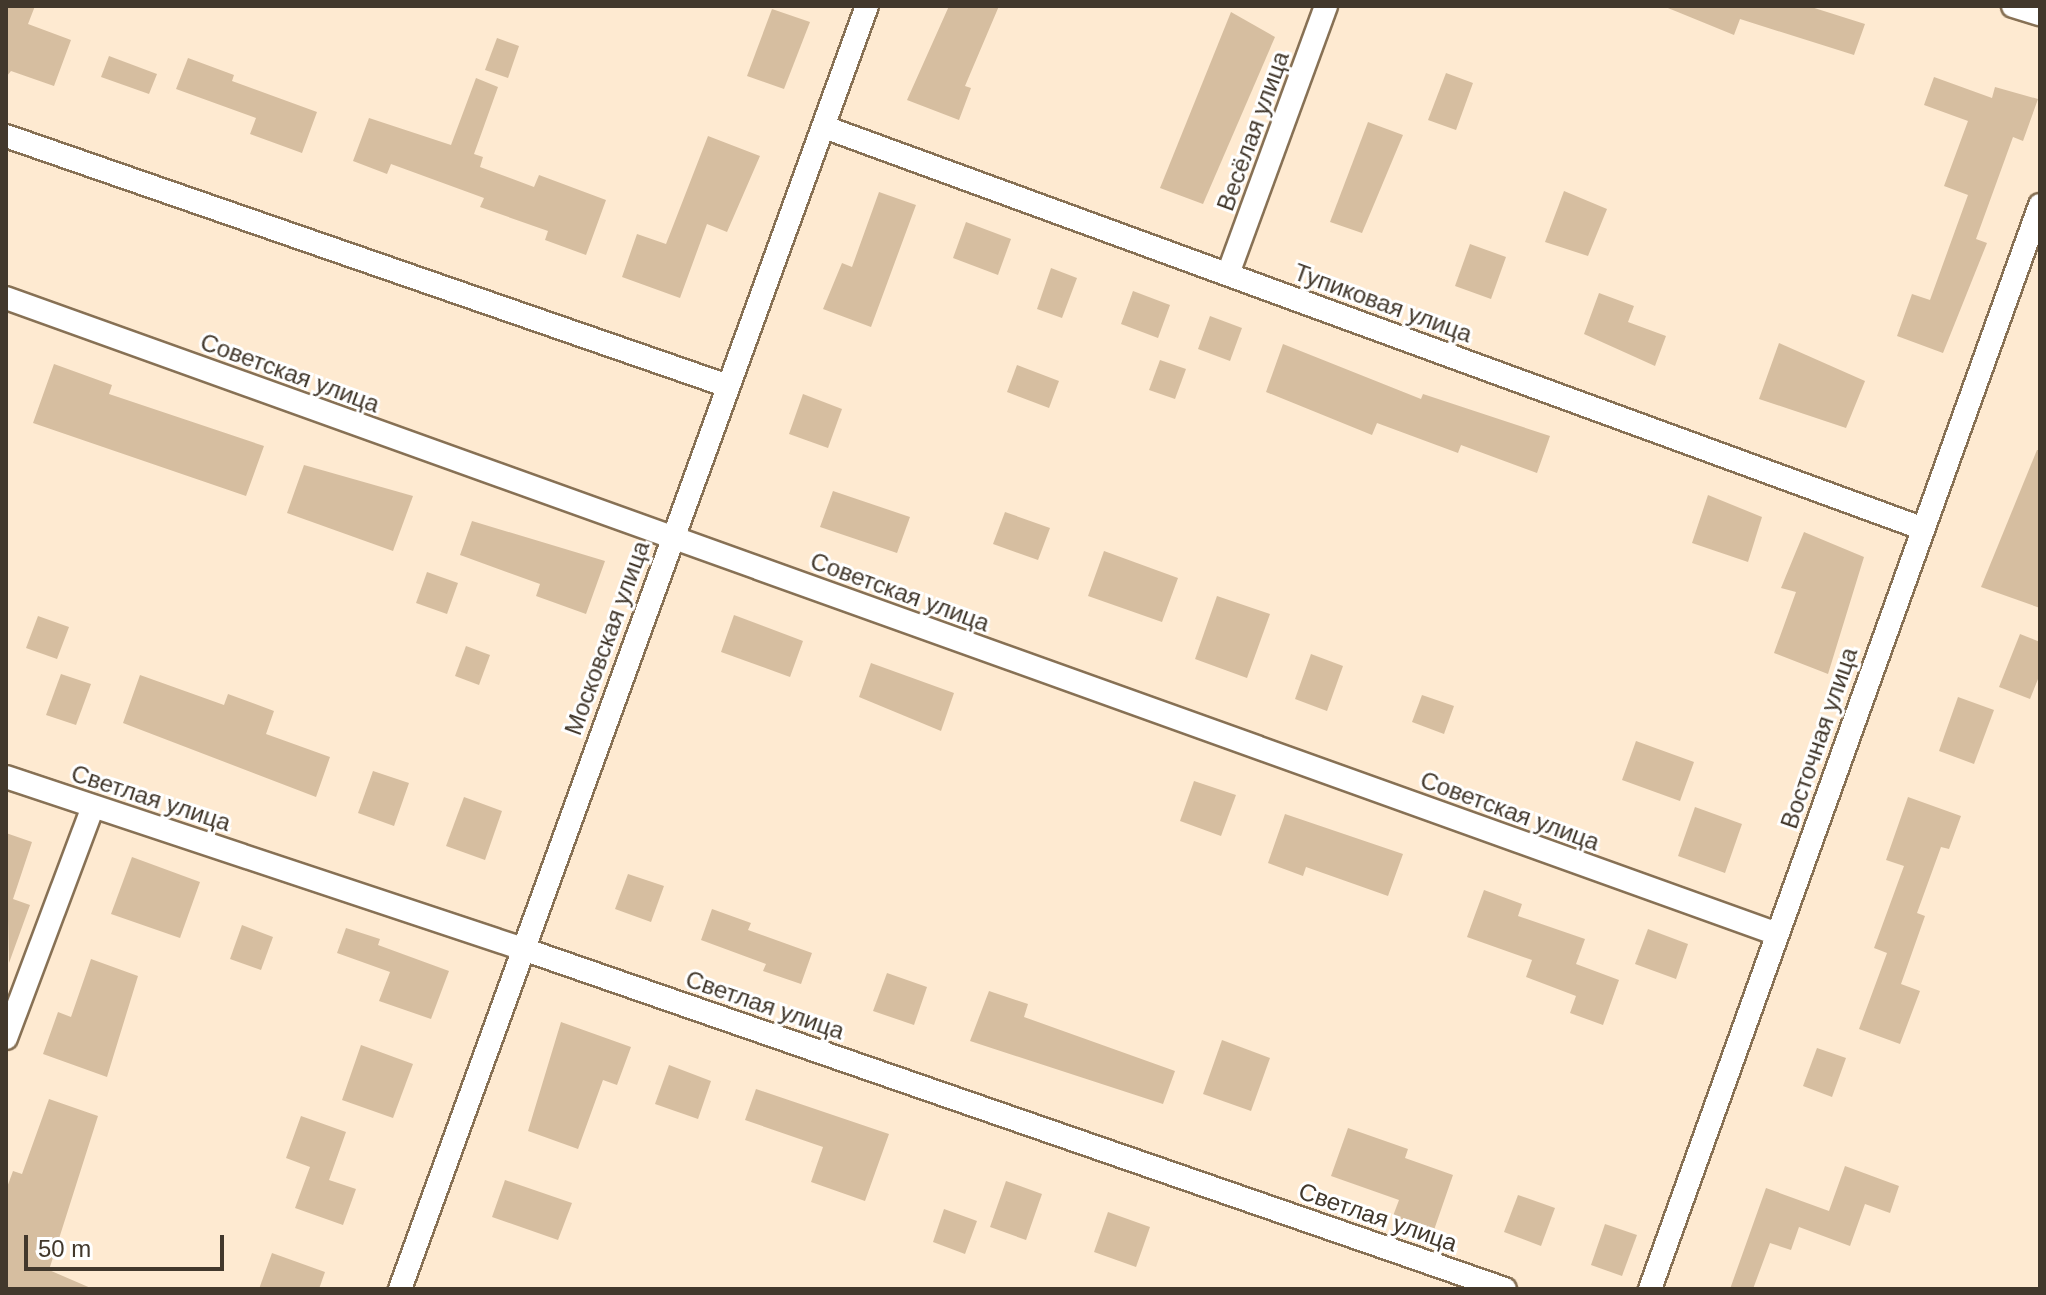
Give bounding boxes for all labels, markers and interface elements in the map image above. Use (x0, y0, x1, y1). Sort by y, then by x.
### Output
street label: Весёлая улица (1211, 47, 1295, 215)
street label: Тупиковая улица (1290, 257, 1476, 349)
street label: Советская улица (197, 327, 383, 419)
street label: Московская улица (559, 537, 655, 739)
street label: Советская улица (807, 546, 993, 638)
street label: Восточная улица (1775, 644, 1863, 832)
street label: Светлая улица (68, 759, 234, 837)
street label: Советская улица (1417, 765, 1603, 857)
street label: Светлая улица (682, 964, 848, 1046)
street label: Светлая улица (1295, 1176, 1461, 1258)
scale bar (28, 1219, 228, 1269)
text: 50 m (38, 1235, 91, 1262)

